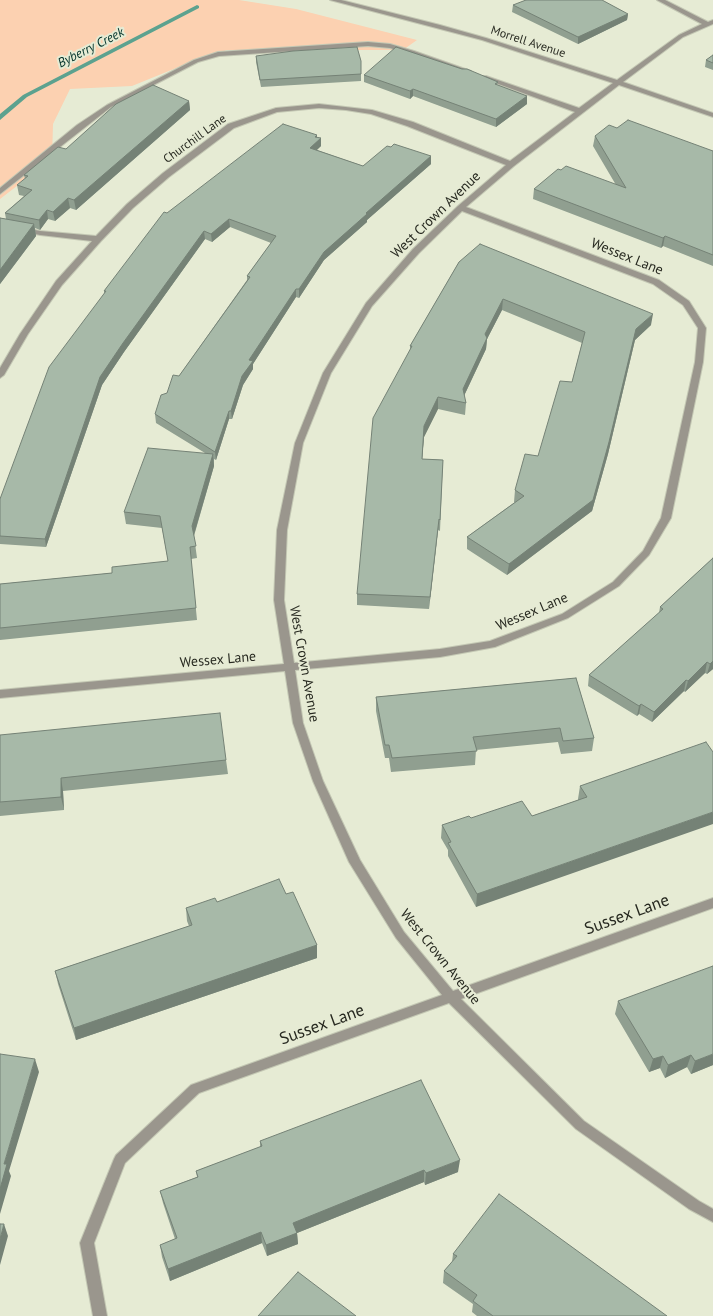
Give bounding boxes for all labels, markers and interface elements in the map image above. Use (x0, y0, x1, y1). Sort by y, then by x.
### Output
street label: Morrell Avenue (489, 23, 567, 61)
water label: Byberry Creek (55, 25, 127, 71)
street label: Churchill Lane (161, 111, 229, 167)
street label: West Crown Avenue (388, 168, 484, 262)
street label: Wessex Lane (588, 235, 666, 279)
street label: Wessex Lane (494, 589, 570, 635)
street label: West Crown Avenue (286, 605, 322, 723)
street label: Wessex Lane (179, 648, 257, 672)
street label: Sussex Lane (582, 890, 672, 940)
street label: West Crown Avenue (396, 906, 484, 1008)
street label: Sussex Lane (277, 1000, 367, 1050)

